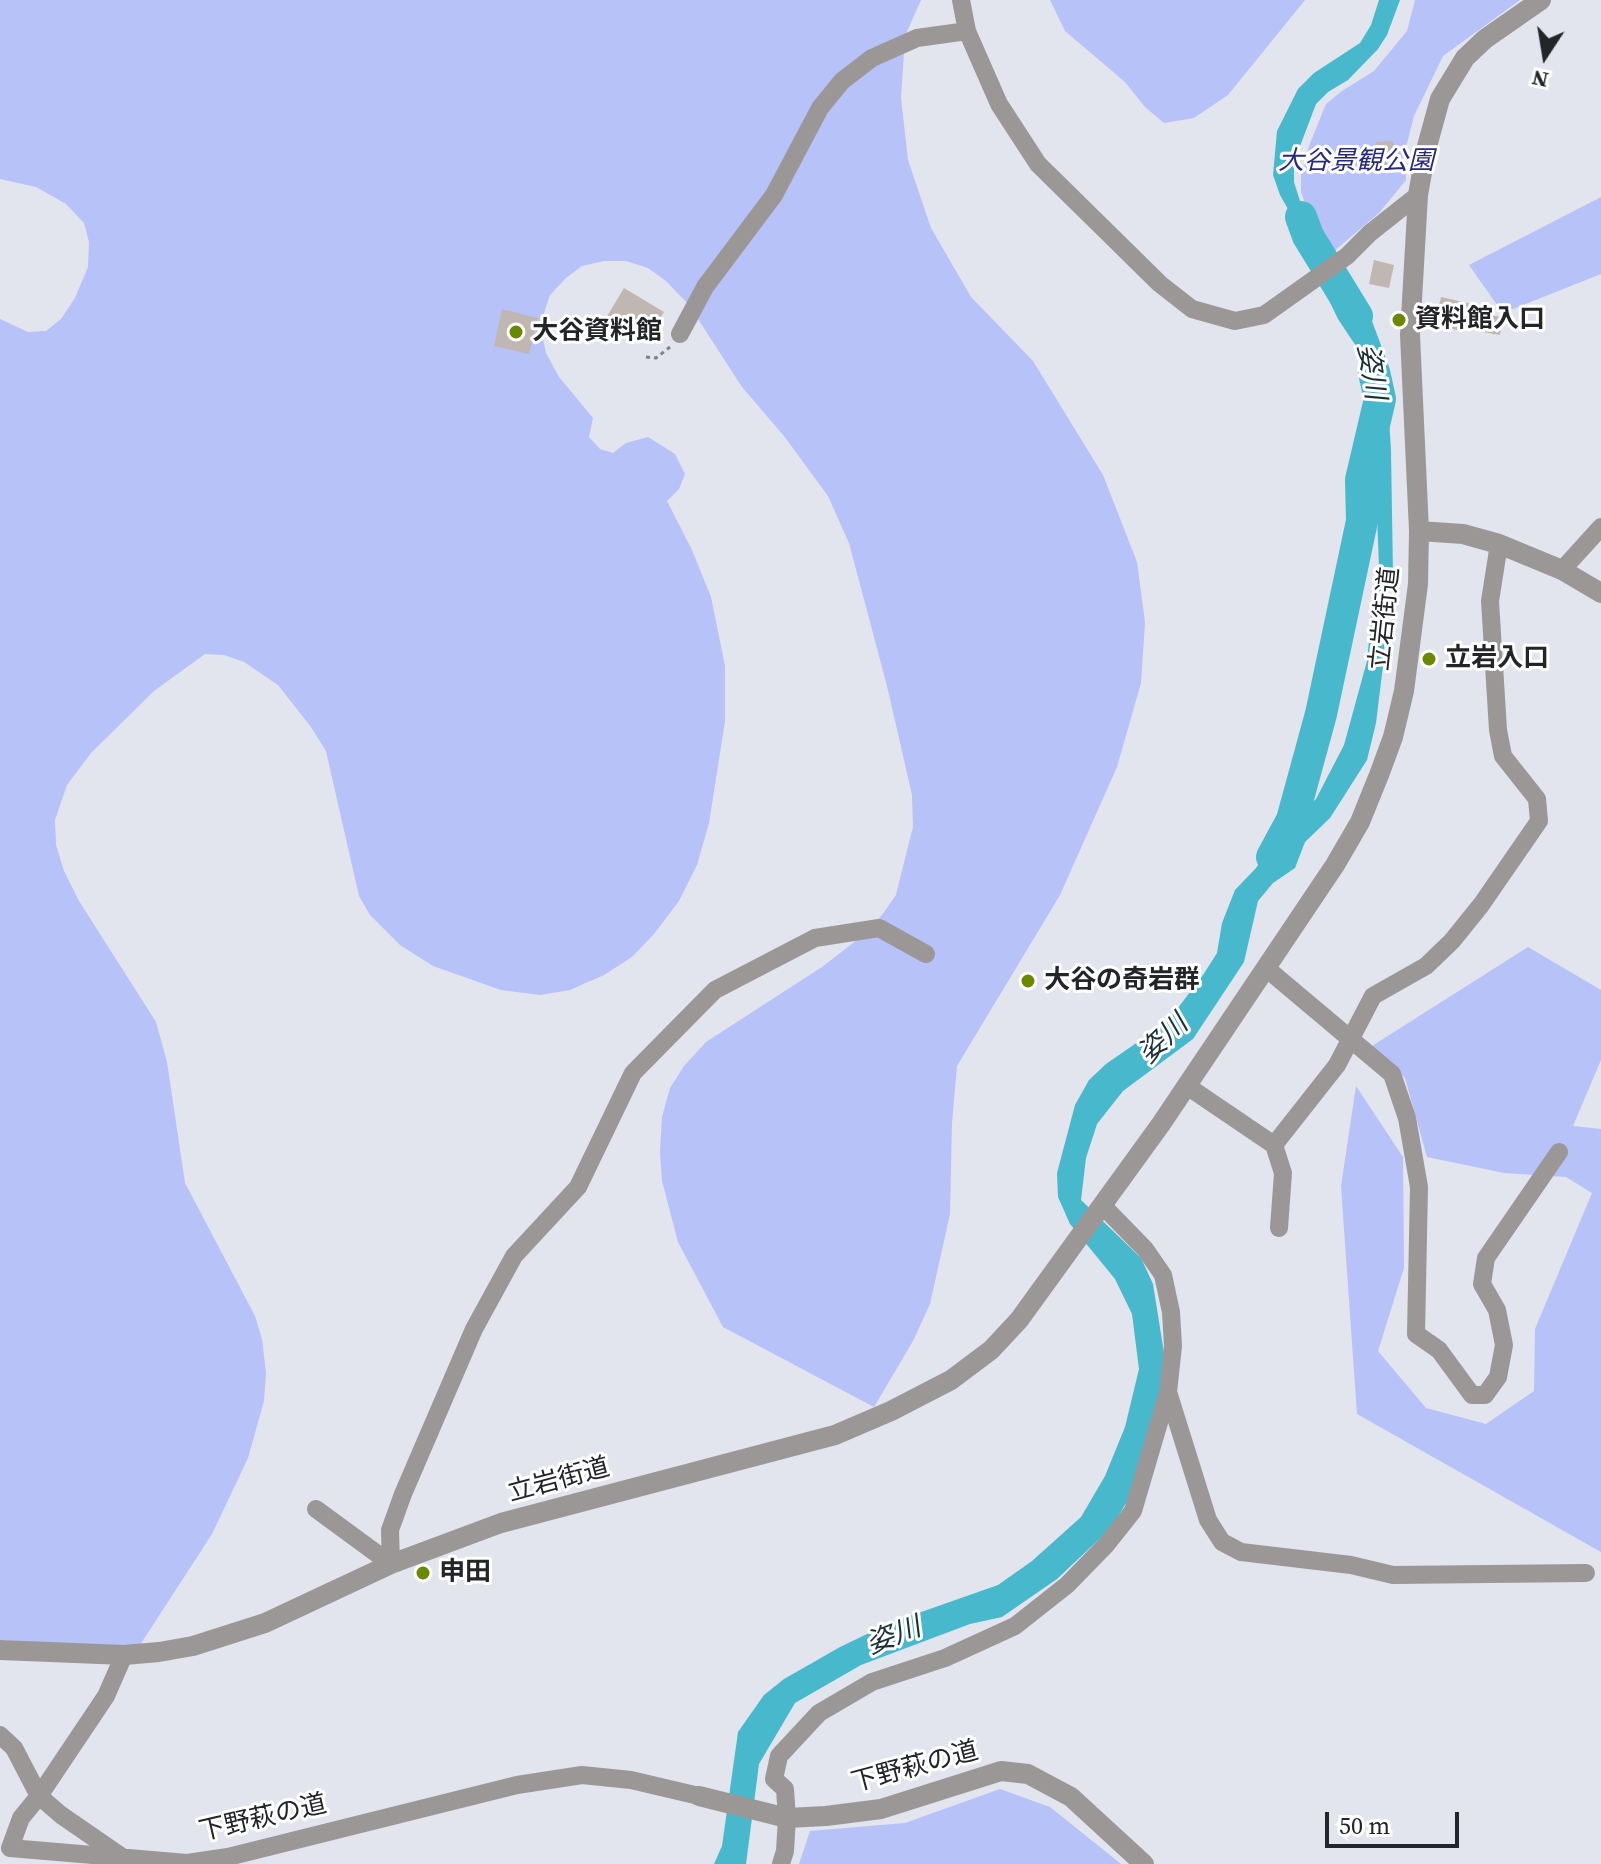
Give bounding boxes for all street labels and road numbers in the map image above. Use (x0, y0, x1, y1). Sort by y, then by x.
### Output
street label: 立岩街道 (1365, 566, 1407, 672)
street label: 立岩街道 (505, 1452, 613, 1510)
street label: 下野萩の道 (848, 1736, 982, 1800)
street label: 下野萩の道 (196, 1789, 330, 1849)

